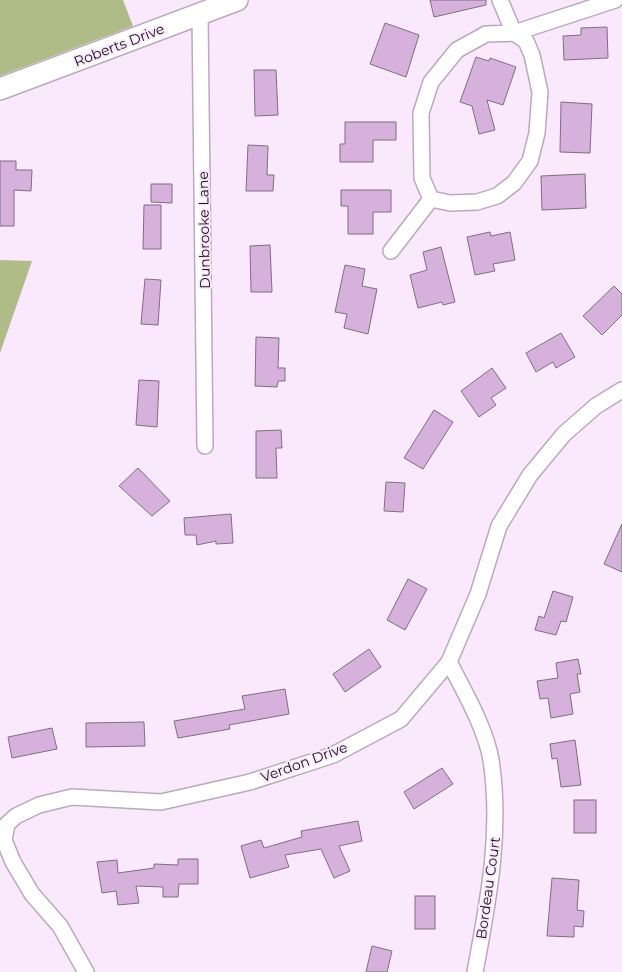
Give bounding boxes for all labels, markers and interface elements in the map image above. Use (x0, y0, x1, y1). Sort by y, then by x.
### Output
street label: Roberts Drive (71, 19, 167, 71)
street label: Dunbrooke Lane (194, 171, 214, 289)
street label: Verdon Drive (258, 738, 350, 786)
street label: Bordeau Court (472, 835, 504, 940)

